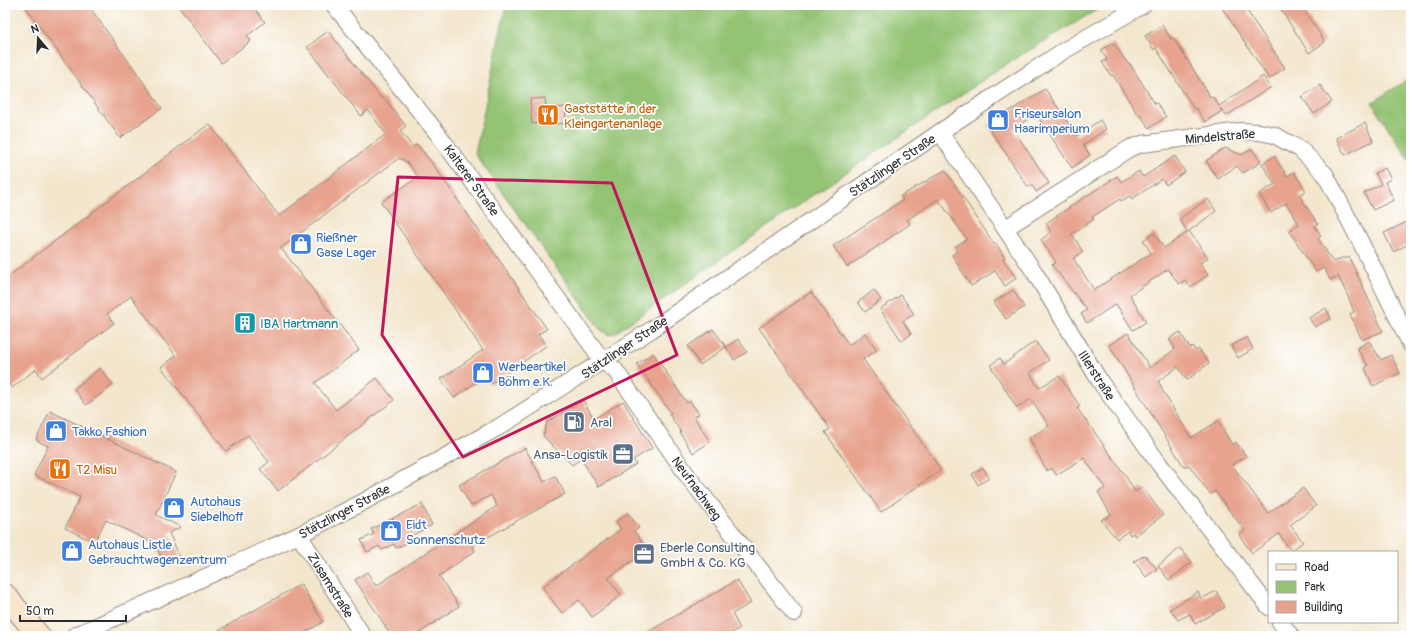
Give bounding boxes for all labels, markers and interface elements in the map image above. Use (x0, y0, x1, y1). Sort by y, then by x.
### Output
north arrow (18, 18, 58, 58)
text: N (29, 21, 41, 36)
place label: Gaststätte in der Kleingartenanlage (564, 101, 663, 132)
restaurant icon: Gaststätte in der Kleingartenanlage (535, 102, 561, 128)
place label: Friseursalon Haarimperium (1014, 106, 1090, 137)
shop icon: Friseursalon Haarimperium (985, 107, 1011, 133)
street label: Mindelstraße (1184, 126, 1256, 148)
street label: Stätzlinger Straße (846, 131, 939, 201)
street label: Kalterer Straße (440, 142, 503, 220)
place label: Rießner Gase Lager (316, 230, 377, 261)
shop icon: Rießner Gase Lager (288, 231, 314, 257)
building icon: IBA Hartmann (232, 310, 258, 336)
street label: Stätzlinger Straße (578, 313, 671, 383)
place label: IBA Hartmann (260, 316, 338, 332)
street label: Illerstraße (1074, 348, 1118, 404)
place label: Werbeartikel Böhm e.K. (498, 359, 566, 390)
shop icon: Werbeartikel Böhm e.K. (470, 360, 496, 386)
fuel station icon: Aral (561, 409, 587, 435)
place label: Aral (590, 415, 612, 431)
shop icon: Takko Fashion (43, 418, 69, 444)
place label: Takko Fashion (72, 424, 147, 440)
office icon: Ansa-Logistik (610, 441, 636, 467)
place label: Ansa-Logistik (533, 447, 609, 463)
street label: Neufnachweg (668, 454, 725, 524)
restaurant icon: T2 Misu (47, 456, 73, 482)
place label: T2 Misu (76, 462, 117, 478)
street label: Stätzlinger Straße (296, 481, 393, 543)
place label: Autohaus Siebelhoff (190, 494, 244, 525)
shop icon: Autohaus Siebelhoff (161, 495, 187, 521)
place label: Eidt Sonnenschutz (406, 517, 486, 548)
shop icon: Eidt Sonnenschutz (378, 518, 404, 544)
place label: Autohaus Listle Gebrauchtwagenzentrum (88, 537, 227, 568)
shop icon: Autohaus Listle Gebrauchtwagenzentrum (59, 538, 85, 564)
place label: Eberle Consulting GmbH & Co. KG (660, 540, 755, 571)
office icon: Eberle Consulting GmbH & Co. KG (631, 541, 657, 567)
street label: Zusamstraße (304, 550, 357, 622)
legend (1268, 551, 1398, 623)
text: Road (1304, 560, 1329, 575)
text: Park (1304, 580, 1325, 595)
scale bar (20, 597, 126, 623)
text: Building (1304, 600, 1343, 615)
text: 50 m (26, 604, 54, 619)

